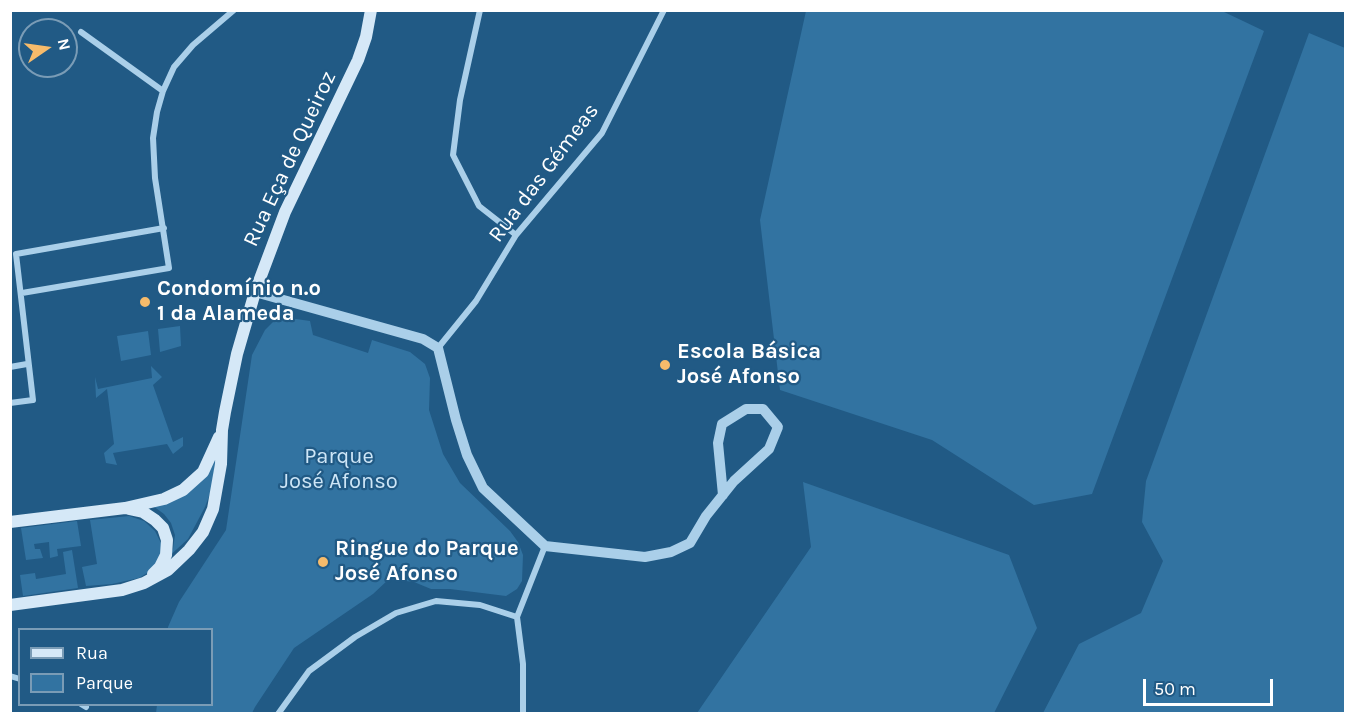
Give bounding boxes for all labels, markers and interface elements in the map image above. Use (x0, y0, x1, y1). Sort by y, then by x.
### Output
north arrow (18, 18, 78, 78)
text: N (54, 37, 75, 52)
street label: Rua Eça de Queiroz (238, 67, 342, 251)
street label: Rua das Gémeas (483, 98, 605, 248)
place label: Condomínio n.º 1 da Alameda (157, 276, 321, 328)
marker: Condomínio n.º 1 da Alameda (138, 295, 152, 309)
place label: Escola Básica José Afonso (677, 339, 821, 390)
marker: Escola Básica José Afonso (658, 358, 672, 372)
park label: Parque José Afonso (280, 444, 398, 496)
place label: Ringue do Parque José Afonso (335, 536, 519, 588)
marker: Ringue do Parque José Afonso (316, 555, 330, 569)
legend (18, 628, 213, 706)
text: Rua (76, 642, 108, 664)
scale bar (1146, 667, 1276, 705)
text: Parque (76, 672, 133, 694)
text: 50 m (1154, 678, 1196, 700)

